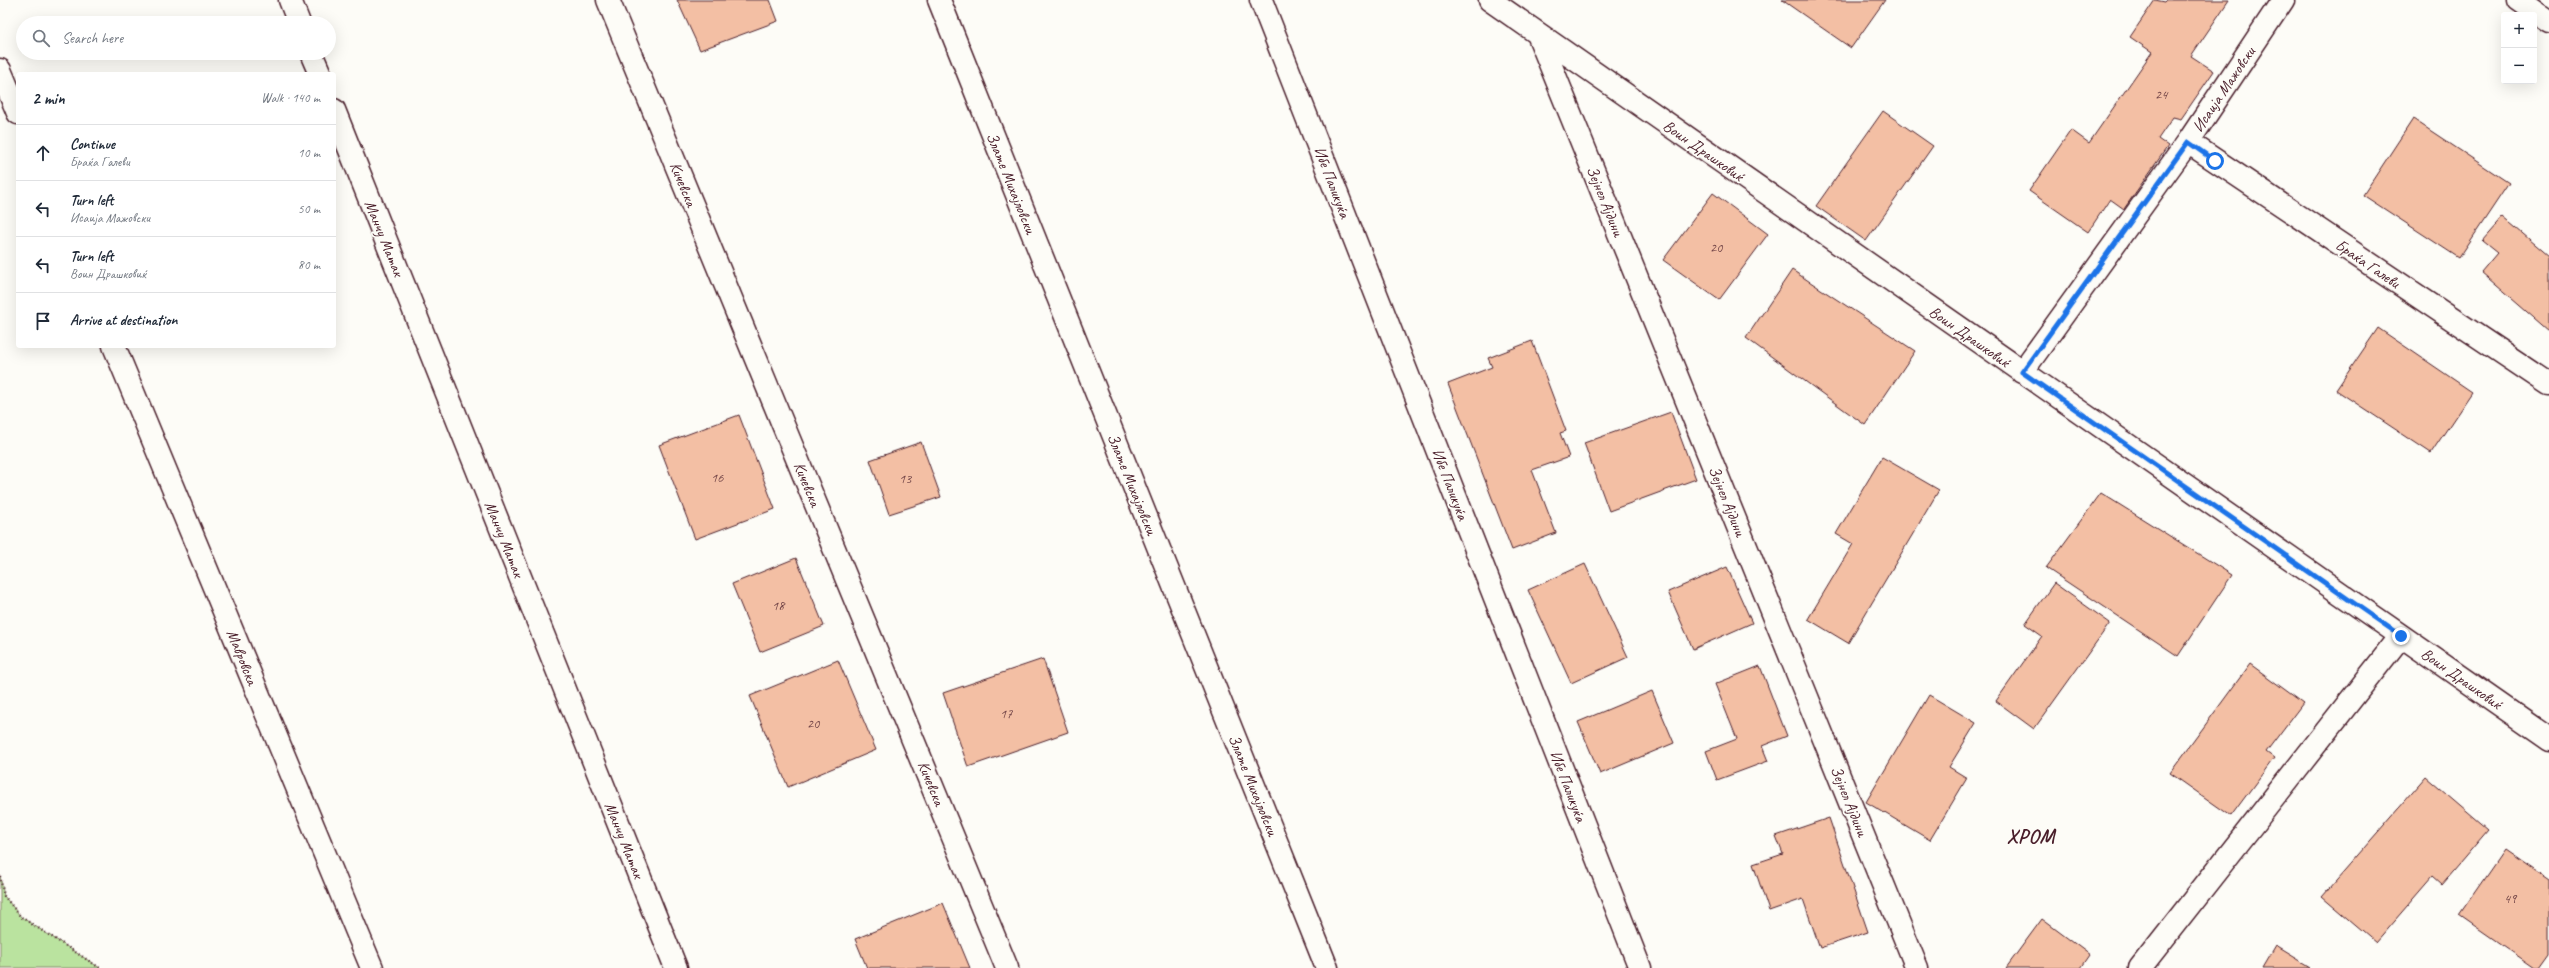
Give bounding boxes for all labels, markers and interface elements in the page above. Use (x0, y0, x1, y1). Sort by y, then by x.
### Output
map controls (2501, 12, 2537, 84)
button: + (2501, 12, 2537, 48)
search box (16, 16, 336, 60)
icon: search (30, 27, 52, 49)
text: Search here (62, 29, 123, 48)
street label: Исаија Мажовски (2188, 42, 2260, 136)
button: − (2501, 48, 2537, 84)
house number: 24 (2155, 86, 2169, 103)
text: 2 min (32, 88, 65, 109)
text: Walk · 140 m (261, 90, 320, 106)
street label: Воин Драшковиќ (1659, 116, 1749, 187)
street label: Злате Михајловски (982, 130, 1041, 238)
text: Continue (70, 135, 115, 154)
icon: ahead (32, 142, 54, 164)
street label: Ибе Паликуќа (1309, 144, 1355, 222)
text: 10 m (298, 145, 320, 161)
route start (2206, 152, 2224, 170)
text: Браќа Галеви (70, 154, 130, 170)
street label: Кичевска (665, 159, 702, 211)
street label: Зејнел Ајдини (1582, 163, 1629, 240)
text: Turn left (70, 191, 113, 210)
street label: Манчу Матак (360, 197, 409, 281)
icon: left (32, 198, 54, 220)
text: 50 m (298, 201, 320, 217)
text: Исаија Мажовски (70, 210, 150, 226)
street label: Браќа Галеви (2331, 235, 2404, 293)
house number: 20 (1710, 239, 1724, 256)
text: Turn left (70, 247, 113, 266)
icon: left (32, 254, 54, 276)
text: 80 m (298, 257, 320, 273)
text: Воин Драшковиќ (70, 266, 146, 282)
street label: Воин Драшковиќ (1925, 302, 2015, 373)
icon: arrive (32, 310, 54, 332)
text: Arrive at destination (70, 311, 177, 330)
street label: Злате Михајловски (1103, 431, 1162, 539)
street label: Ибе Паликуќа (1427, 446, 1473, 524)
street label: Кичевска (789, 459, 826, 511)
street label: Зејнел Ајдини (1704, 463, 1751, 540)
house number: 16 (711, 469, 724, 486)
house number: 13 (899, 470, 913, 487)
street label: Манчу Матак (480, 498, 529, 582)
house number: 18 (772, 597, 786, 614)
street label: Мавровска (222, 627, 263, 689)
route end (2392, 627, 2410, 645)
street label: Воин Драшковиќ (2417, 644, 2507, 715)
house number: 17 (1000, 705, 1013, 722)
house number: 20 (807, 715, 821, 732)
street label: Злате Михајловски (1224, 732, 1283, 840)
street label: Ибе Паликуќа (1545, 748, 1591, 826)
street label: Кичевска (913, 758, 950, 810)
street label: Зејнел Ајдини (1826, 763, 1873, 840)
street label: Манчу Матак (600, 799, 649, 883)
district label: ХРОМ (2007, 824, 2057, 849)
house number: 49 (2504, 890, 2518, 907)

